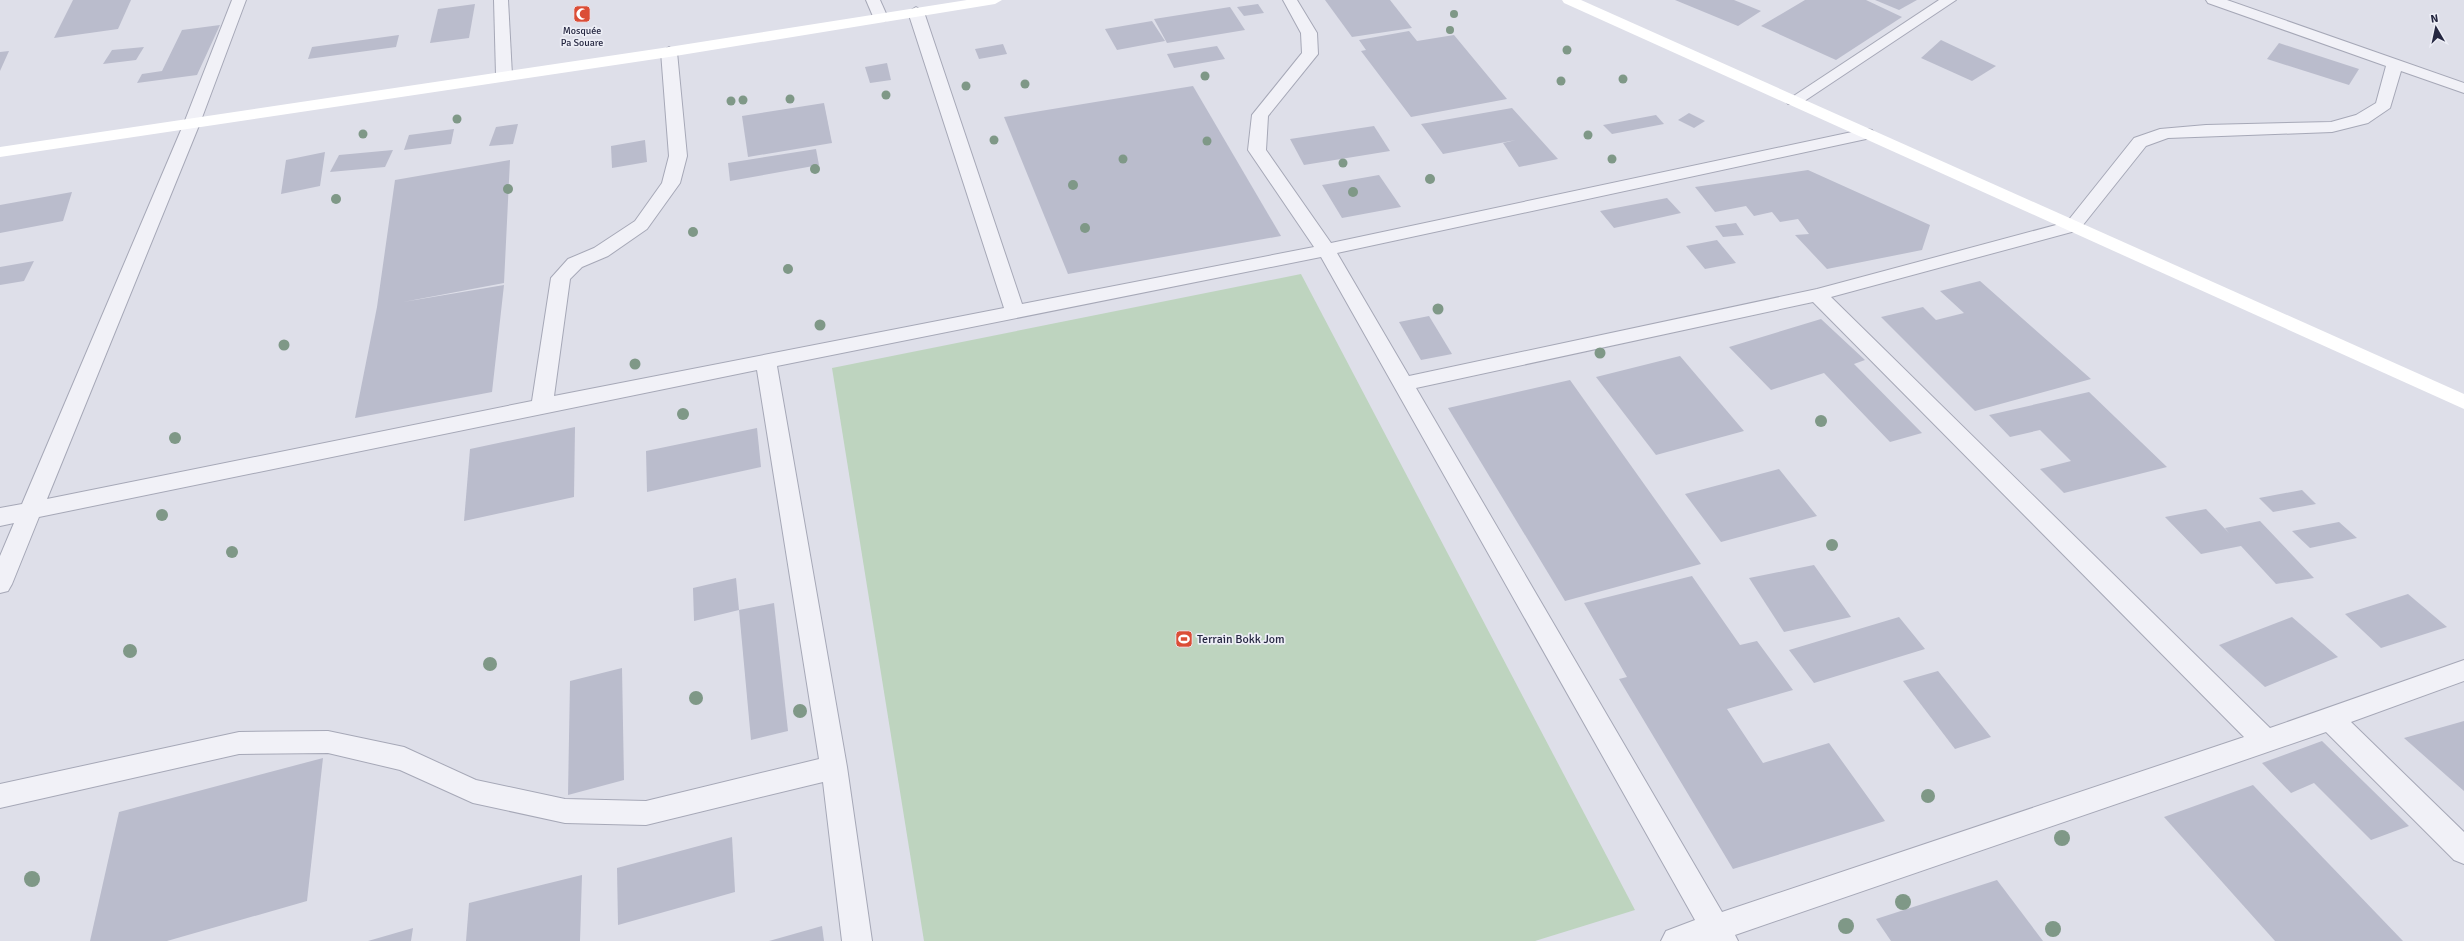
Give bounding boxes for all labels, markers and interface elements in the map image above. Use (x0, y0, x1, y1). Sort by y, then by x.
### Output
mosque icon: Mosquée Pa Souare (572, 4, 592, 24)
north arrow (2416, 8, 2456, 48)
text: N (2430, 12, 2439, 26)
place label: Mosquée Pa Souare (561, 25, 603, 49)
sports icon: Terrain Bokk Jom (1174, 629, 1194, 649)
place label: Terrain Bokk Jom (1197, 632, 1285, 647)

